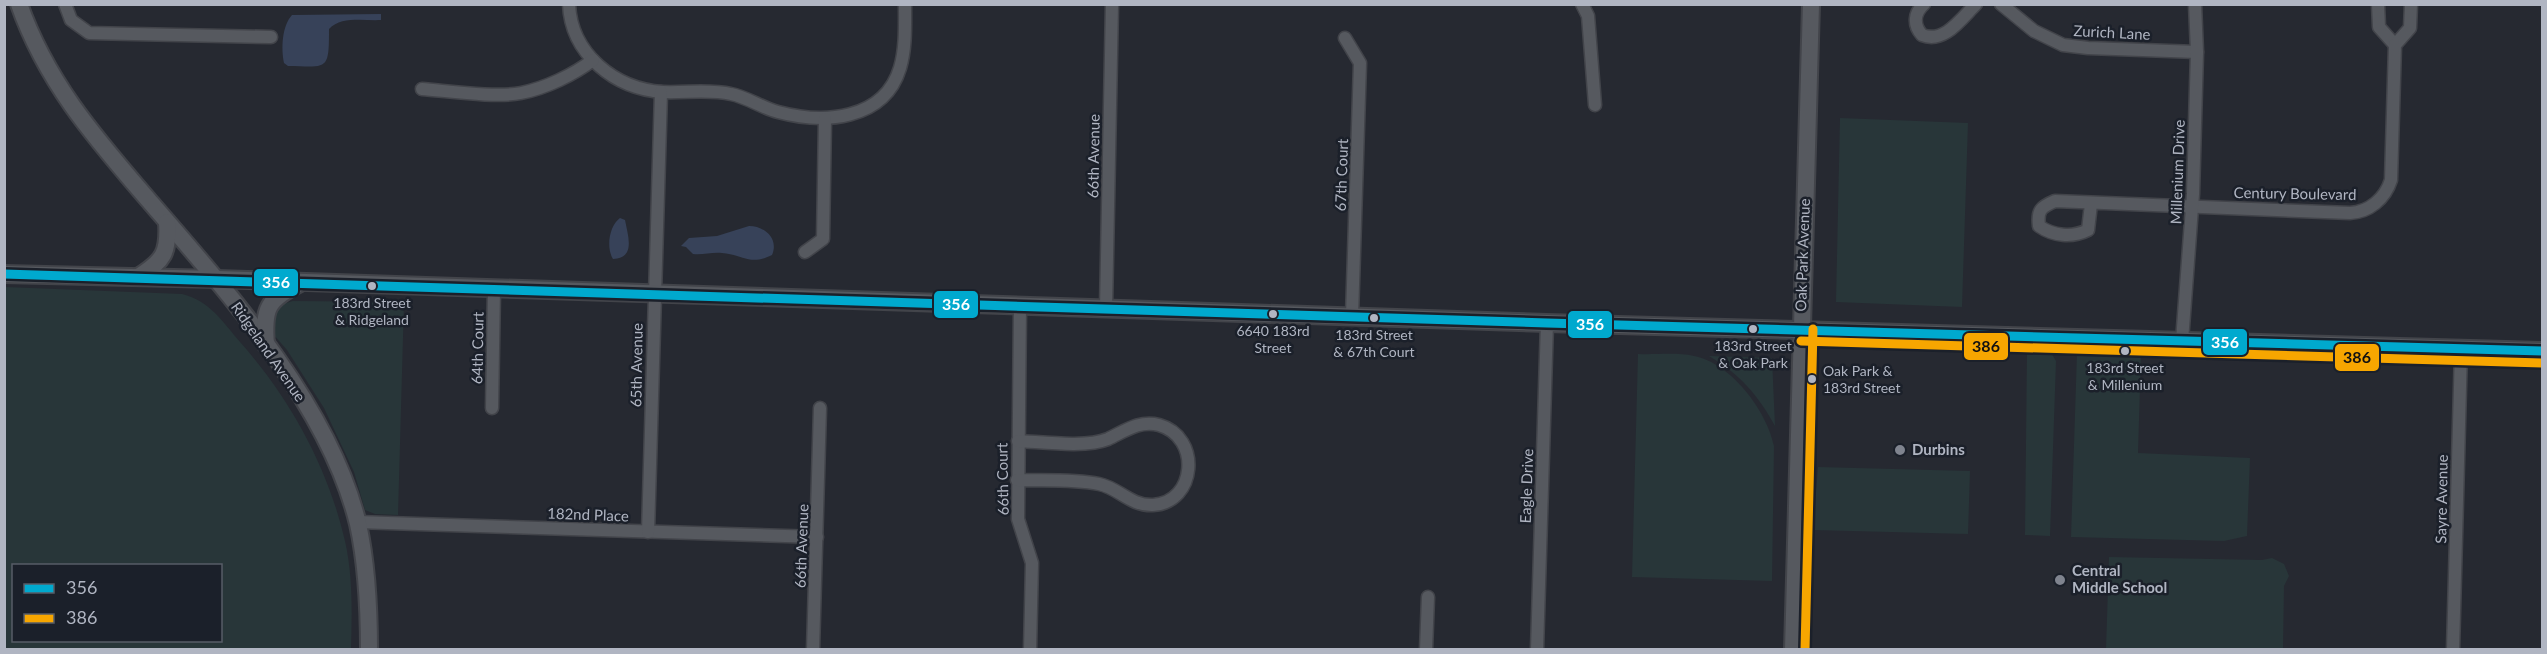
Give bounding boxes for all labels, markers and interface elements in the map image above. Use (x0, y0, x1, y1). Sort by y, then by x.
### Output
street label: Zurich Lane (2073, 21, 2151, 43)
street label: 66th Avenue (1083, 114, 1103, 198)
street label: Millenium Drive (2166, 119, 2188, 225)
street label: 67th Court (1331, 138, 1351, 212)
street label: Century Boulevard (2233, 183, 2357, 203)
street label: Oak Park Avenue (1791, 198, 1813, 312)
line badge: 356 (253, 268, 299, 297)
text: 356 (262, 272, 290, 291)
marker: 183rd Street & Ridgeland (366, 280, 378, 292)
line badge: 356 (933, 290, 979, 319)
place label: 183rd Street & Ridgeland (333, 294, 411, 328)
text: 356 (942, 294, 970, 313)
street label: Ridgeland Avenue (228, 298, 310, 405)
marker: 6640 183rd Street (1267, 308, 1279, 320)
line badge: 356 (1567, 310, 1613, 339)
street label: 64th Court (467, 311, 487, 384)
marker: 183rd Street & 67th Court (1368, 312, 1380, 324)
text: 356 (1576, 314, 1604, 333)
place label: 6640 183rd Street (1236, 322, 1310, 356)
street label: 65th Avenue (626, 323, 646, 407)
marker: 183rd Street & Oak Park (1747, 323, 1759, 335)
place label: 183rd Street & 67th Court (1333, 326, 1415, 360)
line badge: 356 (2202, 328, 2248, 356)
line badge: 386 (1963, 332, 2009, 361)
text: 356 (2211, 332, 2239, 351)
text: 386 (1972, 336, 2000, 355)
place label: 183rd Street & Oak Park (1714, 337, 1792, 371)
line badge: 386 (2334, 343, 2380, 372)
marker: 183rd Street & Millenium (2119, 345, 2131, 357)
text: 386 (2343, 347, 2371, 366)
place label: 183rd Street & Millenium (2086, 359, 2164, 393)
place label: Oak Park & 183rd Street (1823, 362, 1900, 396)
marker: Oak Park & 183rd Street (1806, 373, 1818, 385)
place label: Durbins (1912, 440, 1965, 458)
street label: 66th Court (992, 442, 1012, 515)
marker: Durbins (1893, 443, 1907, 457)
street label: Eagle Drive (1516, 448, 1536, 524)
street label: Sayre Avenue (2431, 454, 2451, 544)
street label: 182nd Place (547, 504, 629, 524)
street label: 66th Avenue (791, 504, 811, 588)
place label: Central Middle School (2072, 561, 2167, 596)
legend (12, 564, 222, 642)
marker: Central Middle School (2053, 573, 2067, 587)
text: 356 (66, 576, 97, 598)
text: 386 (66, 606, 97, 628)

